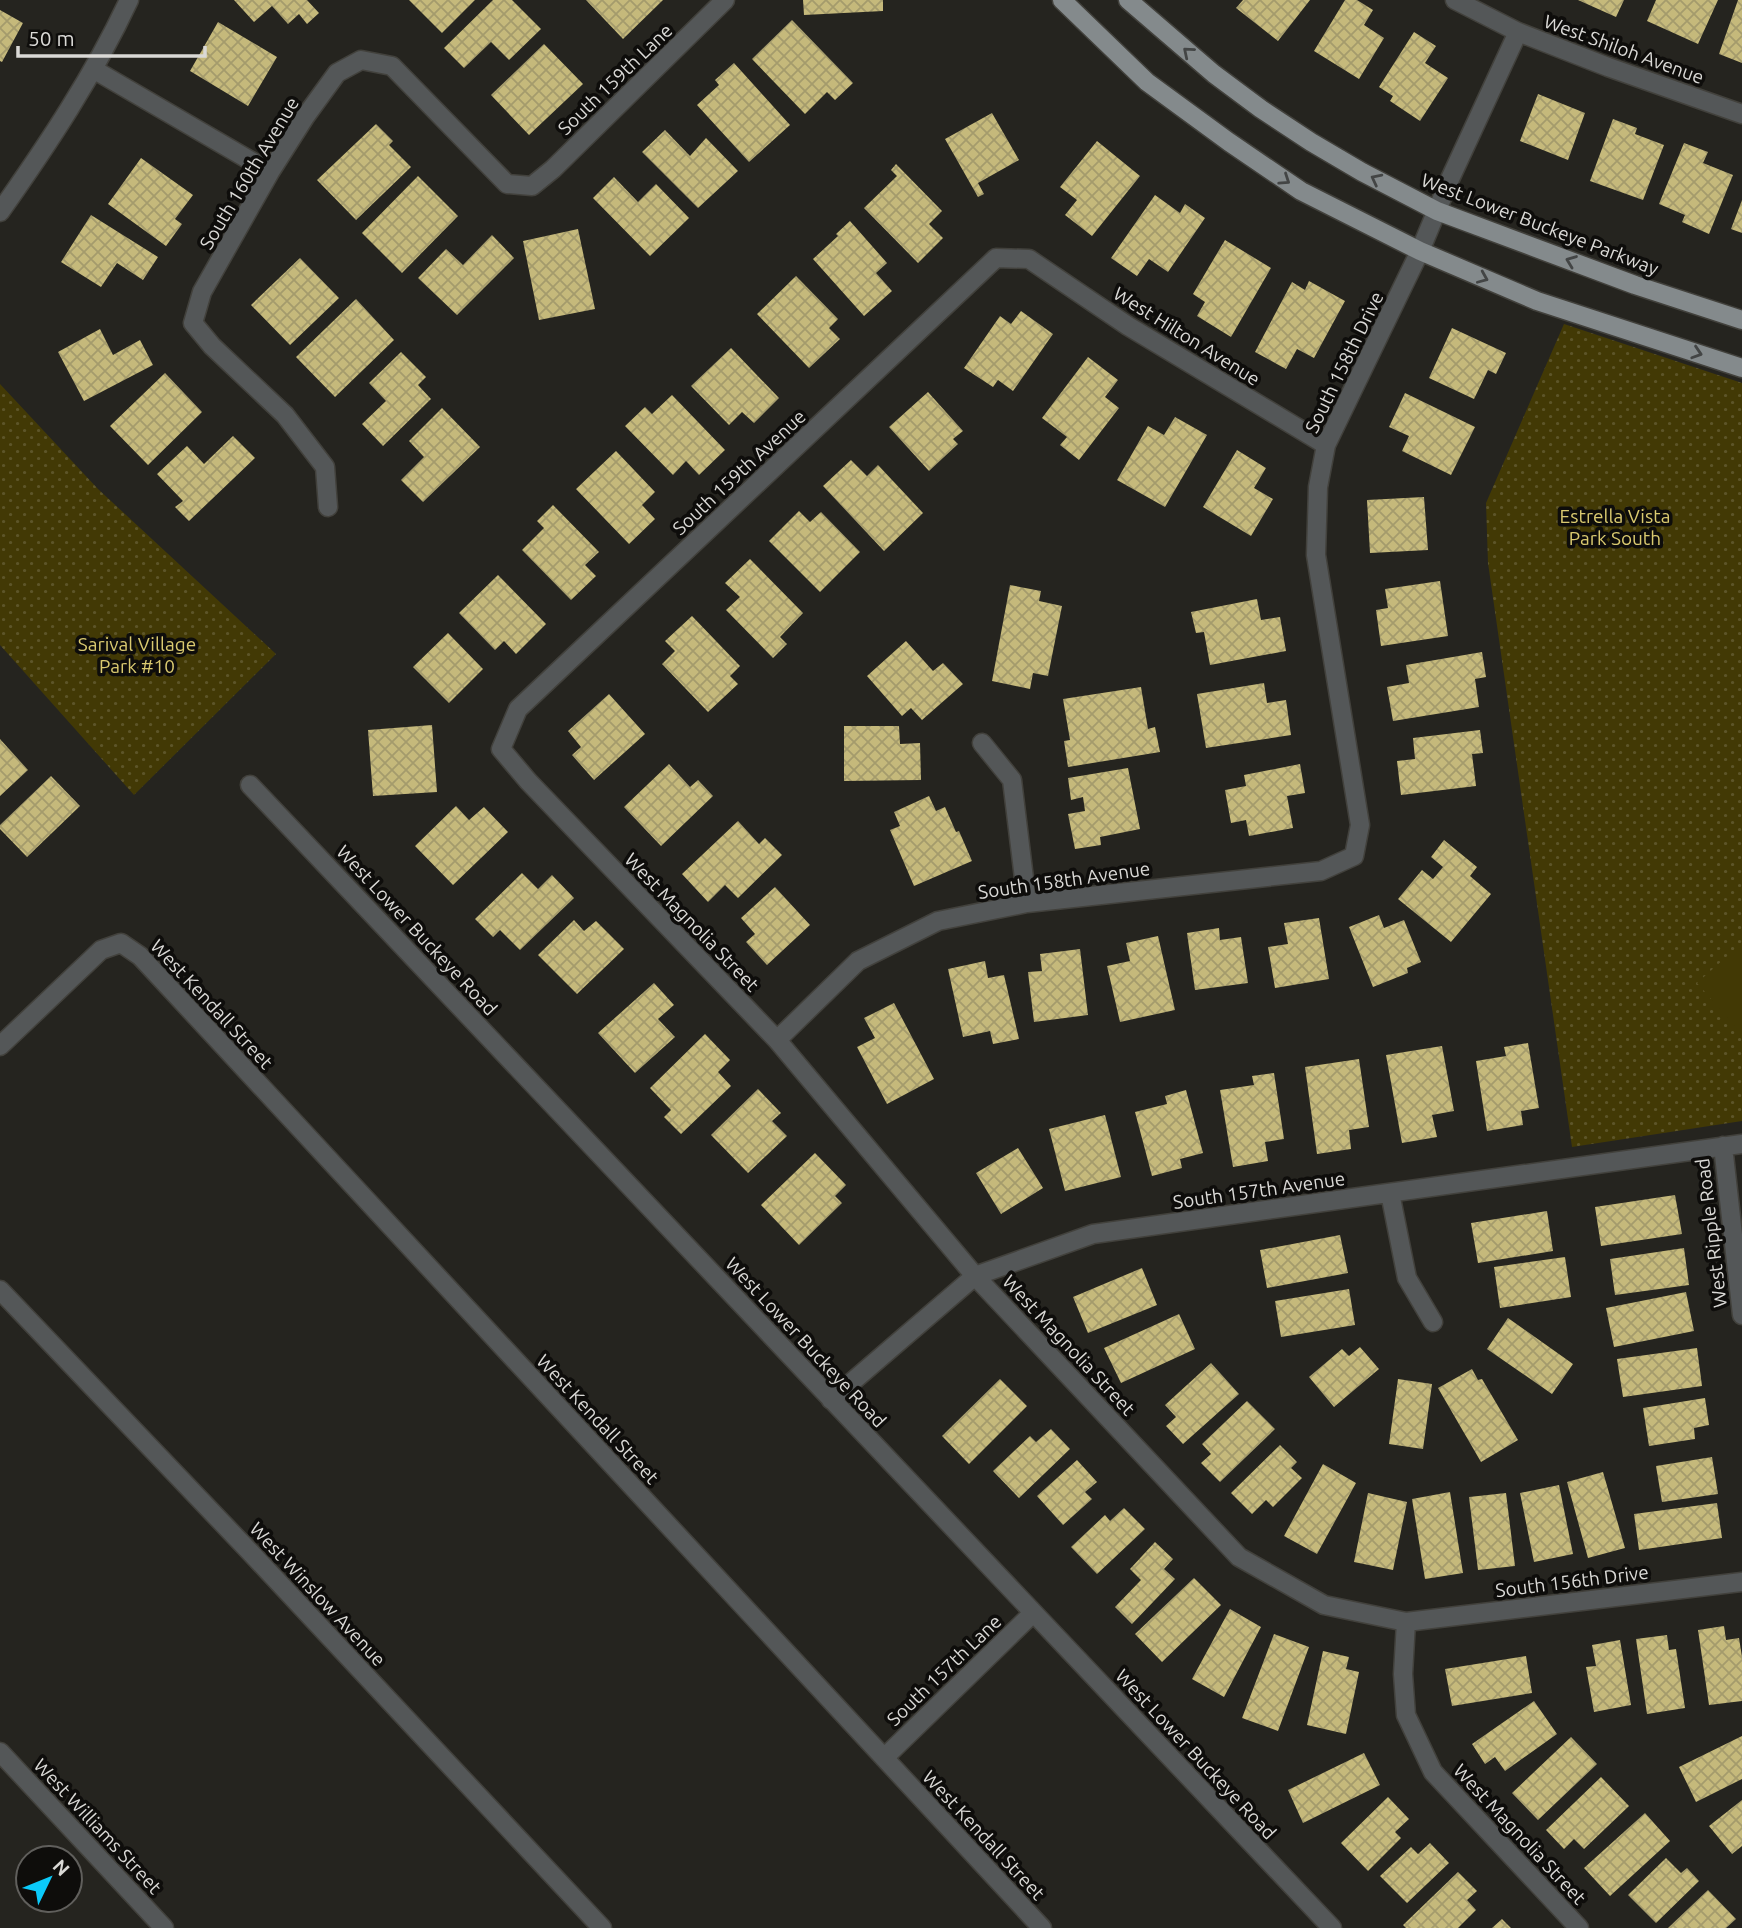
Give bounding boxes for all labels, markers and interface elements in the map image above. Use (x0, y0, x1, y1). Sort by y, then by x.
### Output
street label: West Shiloh Avenue (1541, 10, 1707, 88)
scale bar (18, 14, 205, 58)
street label: South 159th Lane (553, 19, 677, 139)
text: 50 m (28, 26, 75, 50)
one-way arrow (1184, 48, 1196, 61)
street label: South 160th Avenue (195, 93, 303, 253)
street label: West Lower Buckeye Parkway (1418, 169, 1662, 279)
one-way arrow (1277, 172, 1290, 184)
one-way arrow (1371, 174, 1384, 188)
one-way arrow (1566, 256, 1578, 270)
one-way arrow (1475, 270, 1488, 284)
street label: West Hilton Avenue (1110, 282, 1264, 390)
street label: South 158th Drive (1300, 288, 1388, 436)
one-way arrow (1691, 345, 1703, 360)
street label: South 159th Avenue (668, 405, 810, 539)
park label: Estrella Vista Park South (1560, 505, 1670, 549)
park label: Sarival Village Park #10 (78, 633, 196, 677)
street label: West Lower Buckeye Road (332, 840, 502, 1020)
street label: West Magnolia Street (620, 848, 764, 996)
street label: South 158th Avenue (977, 857, 1151, 903)
street label: West Kendall Street (146, 935, 278, 1074)
street label: West Ripple Road (1691, 1157, 1731, 1309)
street label: South 157th Avenue (1172, 1167, 1346, 1213)
street label: West Lower Buckeye Road (721, 1252, 891, 1432)
street label: West Magnolia Street (998, 1270, 1140, 1420)
street label: West Kendall Street (532, 1350, 664, 1489)
street label: West Winslow Avenue (246, 1517, 390, 1671)
street label: South 156th Drive (1494, 1561, 1650, 1601)
street label: South 157th Lane (882, 1610, 1006, 1730)
street label: West Lower Buckeye Road (1111, 1664, 1281, 1844)
street label: West Williams Street (30, 1754, 167, 1899)
street label: West Magnolia Street (1449, 1759, 1591, 1909)
street label: West Kendall Street (918, 1766, 1050, 1905)
north arrow (14, 1844, 84, 1914)
text: N (49, 1855, 74, 1880)

